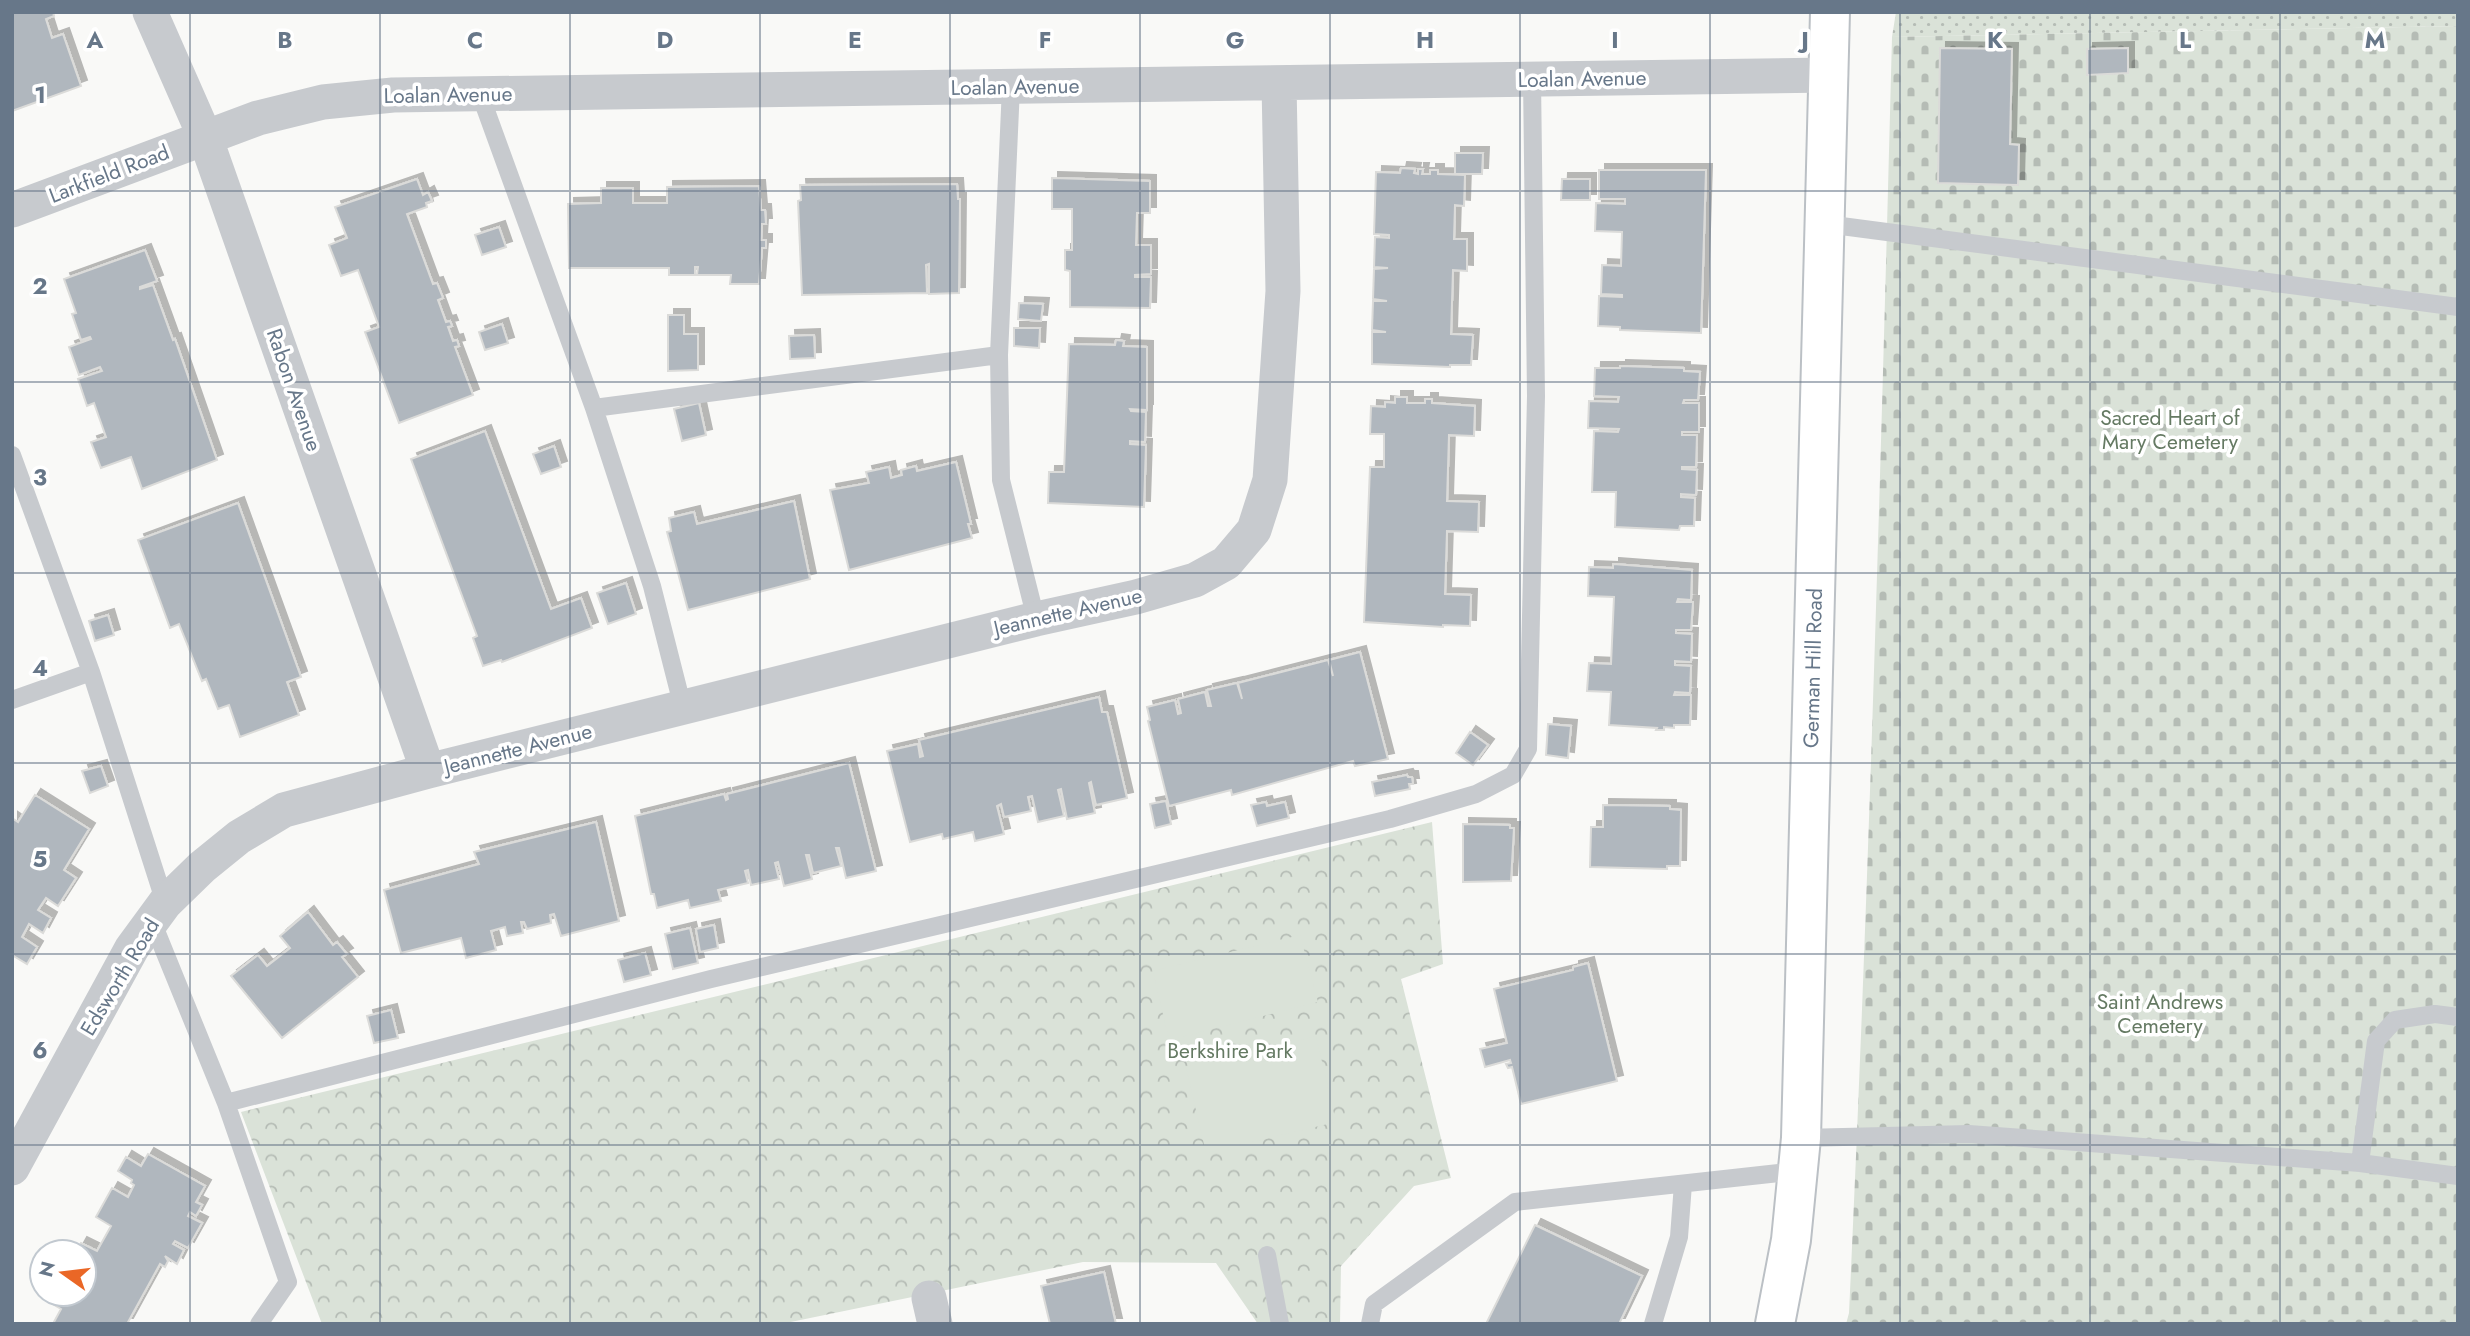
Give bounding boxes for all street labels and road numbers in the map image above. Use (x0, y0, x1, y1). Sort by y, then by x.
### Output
street label: Loalan Avenue (1517, 63, 1647, 95)
street label: Loalan Avenue (950, 71, 1080, 103)
street label: Loalan Avenue (383, 79, 513, 111)
street label: Larkfield Road (44, 137, 174, 211)
street label: Rabon Avenue (259, 325, 329, 456)
street label: Jeannette Avenue (988, 580, 1145, 644)
street label: German Hill Road (1796, 588, 1830, 748)
street label: Jeannette Avenue (438, 716, 595, 783)
street label: Edsworth Road (73, 913, 167, 1041)

